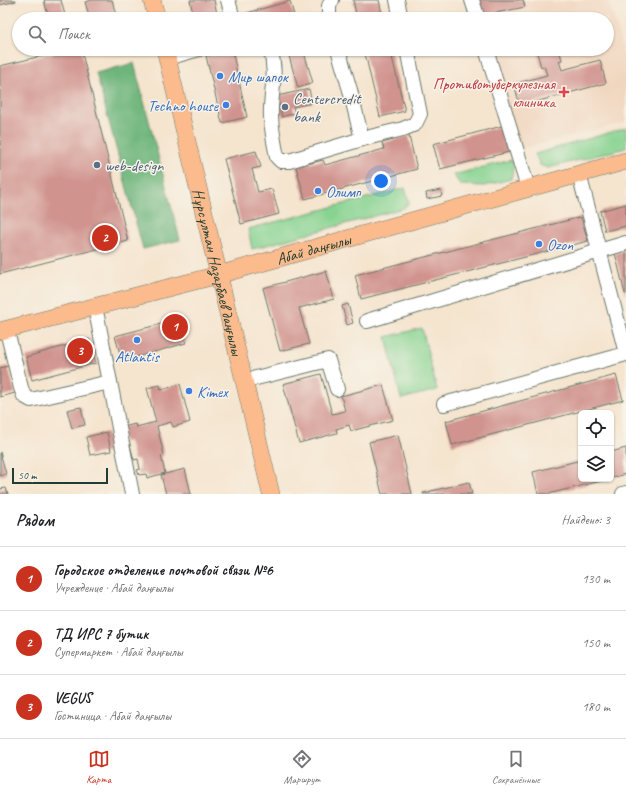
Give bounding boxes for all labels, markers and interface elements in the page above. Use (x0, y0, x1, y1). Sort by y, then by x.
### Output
search box (12, 12, 614, 56)
icon: search (26, 23, 48, 45)
text: Поиск (58, 25, 90, 44)
place label: Мир шапок (228, 67, 290, 87)
marker: Мир шапок (215, 71, 225, 81)
place label: Противотуберкулезная клиника (433, 74, 557, 112)
marker: Противотуберкулезная клиника (558, 86, 570, 98)
place label: Centercredit bank (293, 89, 362, 127)
place label: Techno house (148, 96, 220, 116)
marker: Techno house (221, 100, 231, 110)
marker: Centercredit bank (280, 102, 290, 112)
place label: web-design (105, 156, 164, 176)
marker: web-design (92, 160, 102, 170)
your location (371, 171, 391, 191)
place label: Олимп (326, 182, 362, 202)
marker: Олимп (313, 186, 323, 196)
street label: Нұрсұлтан Назарбаев даңғылы (188, 187, 247, 359)
pin: 2 (92, 223, 118, 253)
street label: Абай даңғылы (274, 229, 354, 269)
place label: Ozon (547, 235, 574, 255)
marker: Ozon (534, 239, 544, 249)
pin: 1 (162, 312, 188, 342)
marker: Atlantis (132, 335, 142, 345)
pin: 3 (67, 336, 93, 366)
place label: Atlantis (115, 347, 161, 367)
place label: Kimex (197, 382, 229, 402)
marker: Kimex (184, 386, 194, 396)
map controls (578, 410, 614, 482)
button: locate (578, 410, 614, 446)
button: layers (578, 446, 614, 482)
scale bar (12, 466, 108, 485)
text: 50 m (18, 468, 37, 482)
text: Рядом (16, 510, 54, 531)
text: Найдено: 3 (562, 512, 610, 528)
text: Городское отделение почтовой связи №6 (54, 561, 273, 580)
text: 1 (26, 571, 32, 587)
text: 130 m (582, 571, 610, 587)
text: Учреждение · Абай даңғылы (54, 580, 173, 596)
text: ТД ИРС 7 бутик (54, 625, 149, 644)
text: 2 (26, 635, 32, 651)
text: 150 m (582, 635, 610, 651)
text: Супермаркет · Абай даңғылы (54, 644, 183, 660)
text: VEGUS (54, 689, 91, 708)
text: 3 (26, 699, 32, 715)
text: 180 m (582, 699, 610, 715)
text: Гостиница · Абай даңғылы (54, 708, 171, 724)
tab: Карта (86, 748, 111, 786)
tab: Маршрут (284, 748, 320, 786)
tab: Сохранённые (492, 748, 540, 786)

